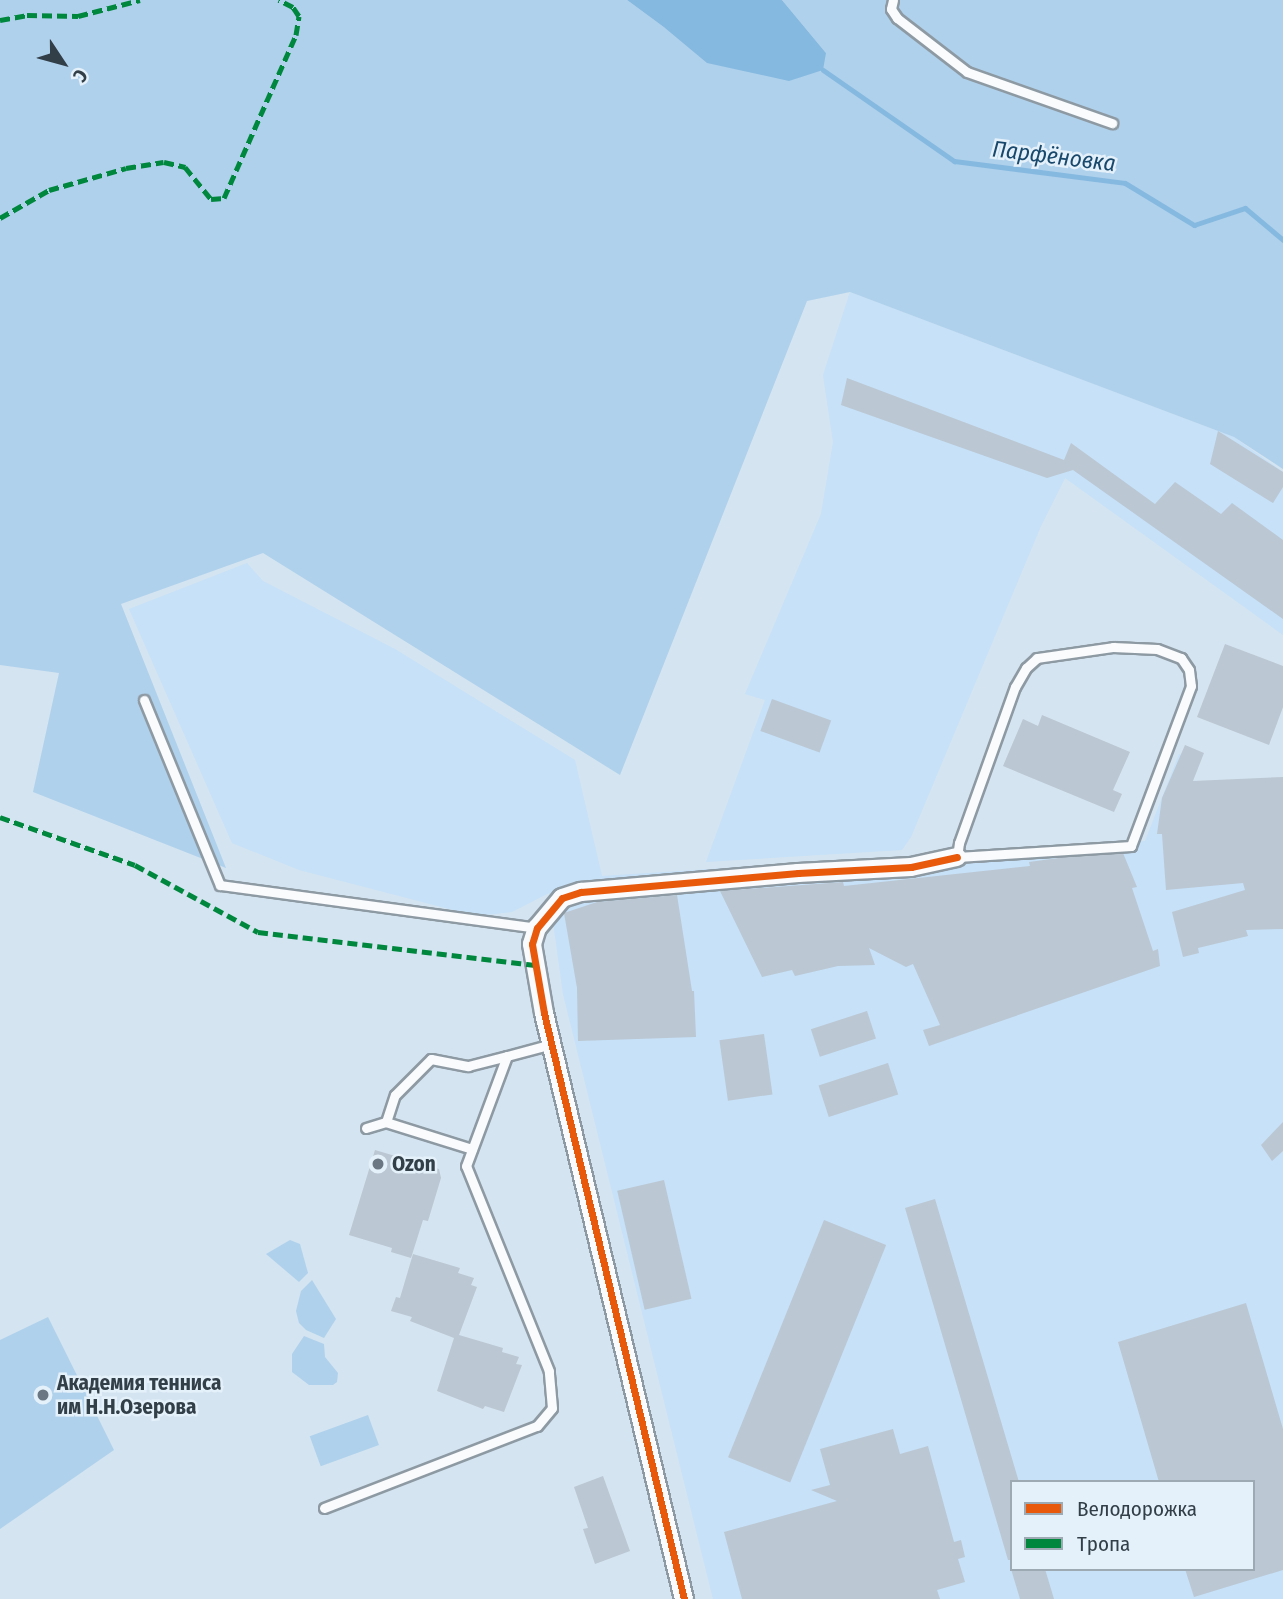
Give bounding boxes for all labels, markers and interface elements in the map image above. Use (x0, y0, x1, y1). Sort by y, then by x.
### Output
north arrow (28, 28, 98, 98)
text: С (68, 65, 93, 86)
water label: Парфёновка (991, 135, 1117, 177)
place label: Ozon (392, 1151, 436, 1177)
marker: Ozon (370, 1156, 386, 1172)
place label: Академия тенниса им Н.Н.Озерова (57, 1370, 221, 1420)
marker: Академия тенниса им Н.Н.Озерова (35, 1387, 51, 1403)
legend (1010, 1480, 1255, 1571)
text: Велодорожка (1077, 1496, 1197, 1522)
text: Тропа (1077, 1531, 1130, 1557)

